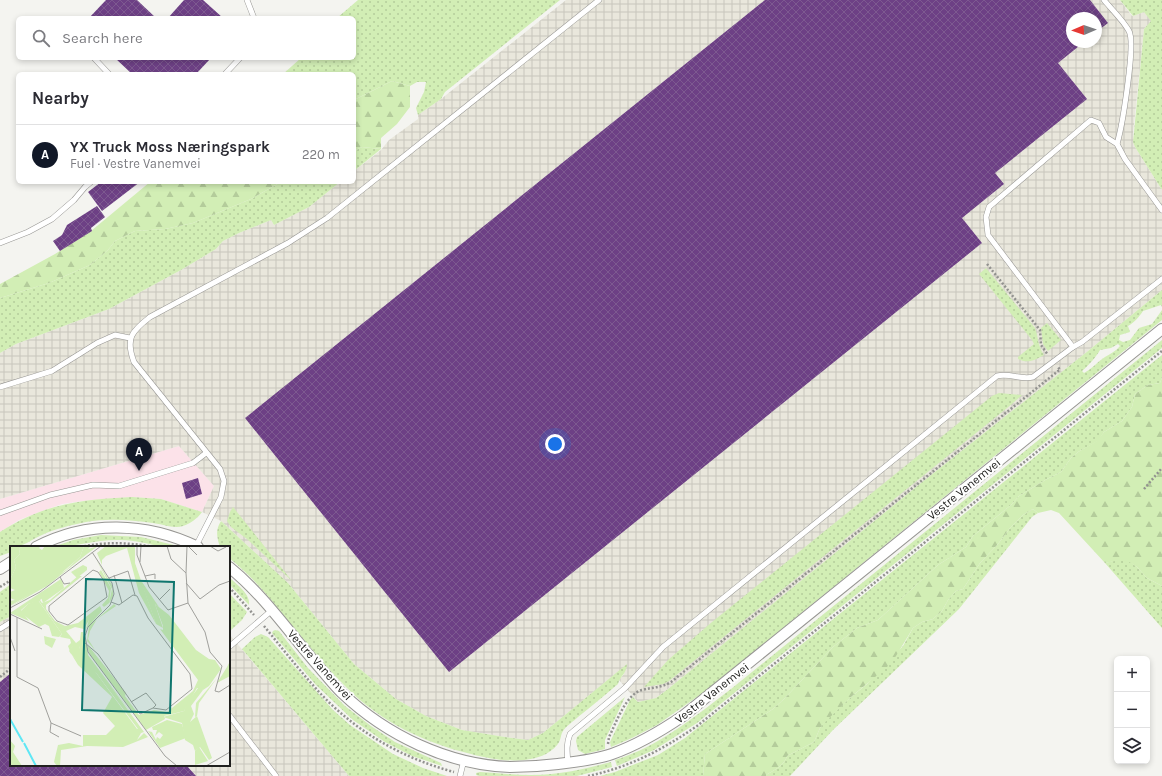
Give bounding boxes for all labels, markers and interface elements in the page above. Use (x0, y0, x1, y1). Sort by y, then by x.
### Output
north arrow (1066, 12, 1102, 48)
search box (16, 16, 356, 60)
icon: search (30, 27, 52, 49)
text: Search here (62, 29, 143, 47)
text: Nearby (32, 88, 89, 108)
text: YX Truck Moss Næringspark (70, 138, 270, 156)
text: A (41, 147, 49, 162)
text: 220 m (302, 147, 340, 162)
text: Fuel · Vestre Vanemvei (70, 156, 201, 171)
your location (545, 434, 565, 454)
pin: A (126, 438, 152, 471)
street label: Vestre Vanemvei (925, 455, 1003, 523)
inset map (10, 546, 230, 766)
street label: Vestre Vanemvei (285, 627, 355, 703)
map controls (1114, 656, 1150, 764)
button: + (1114, 656, 1150, 692)
street label: Vestre Vanemvei (672, 660, 752, 726)
button: − (1114, 692, 1150, 728)
button: layers (1114, 728, 1150, 764)

